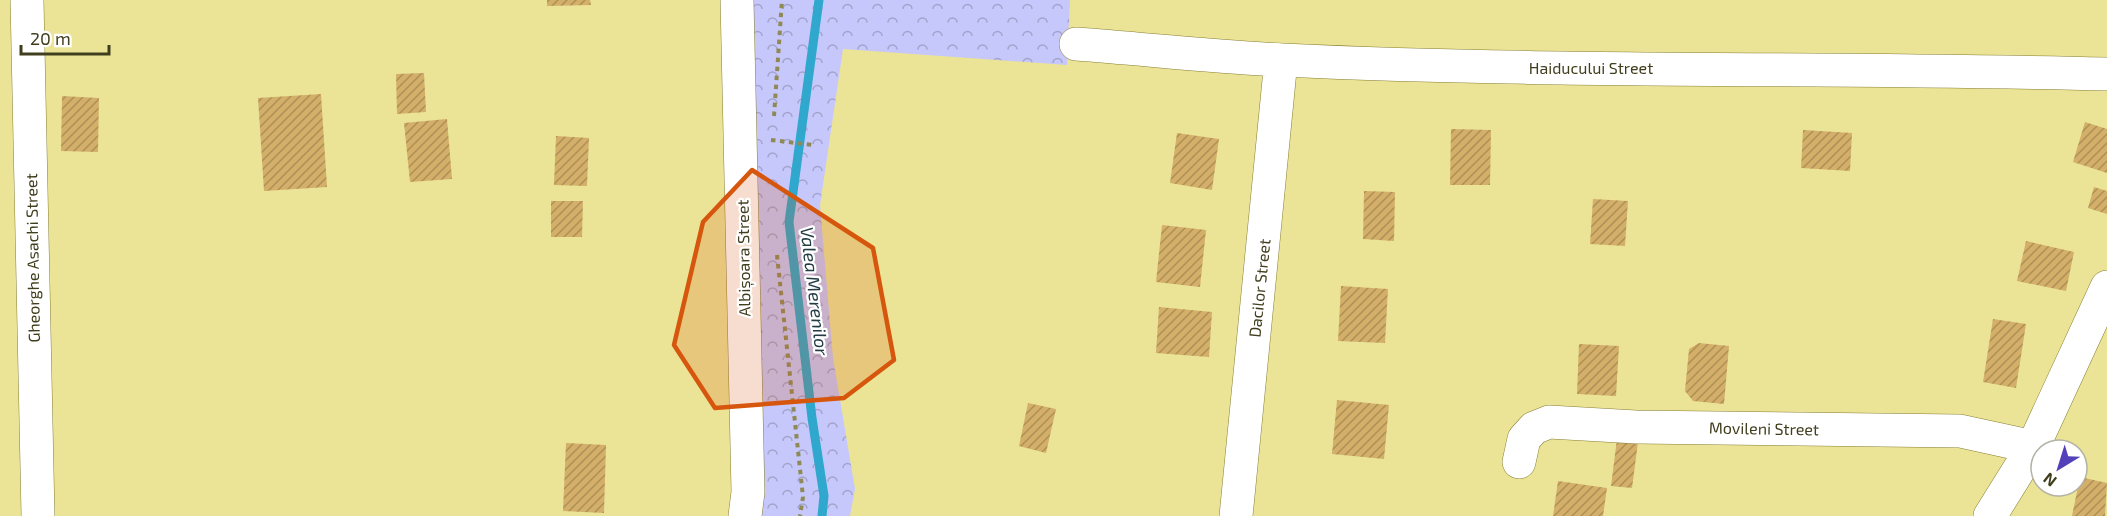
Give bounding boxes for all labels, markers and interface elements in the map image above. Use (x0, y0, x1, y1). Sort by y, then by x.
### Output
scale bar (21, 18, 110, 56)
text: 20 m (30, 27, 71, 49)
street label: Haiducului Street (1529, 58, 1653, 77)
street label: Gheorghe Asachi Street (21, 173, 43, 343)
street label: Albișoara Street (732, 199, 756, 317)
water label: Valea Merenilor (796, 225, 834, 357)
street label: Dacilor Street (1244, 238, 1274, 338)
street label: Movileni Street (1709, 418, 1819, 438)
north arrow (2029, 438, 2089, 498)
text: N (2039, 469, 2060, 491)

